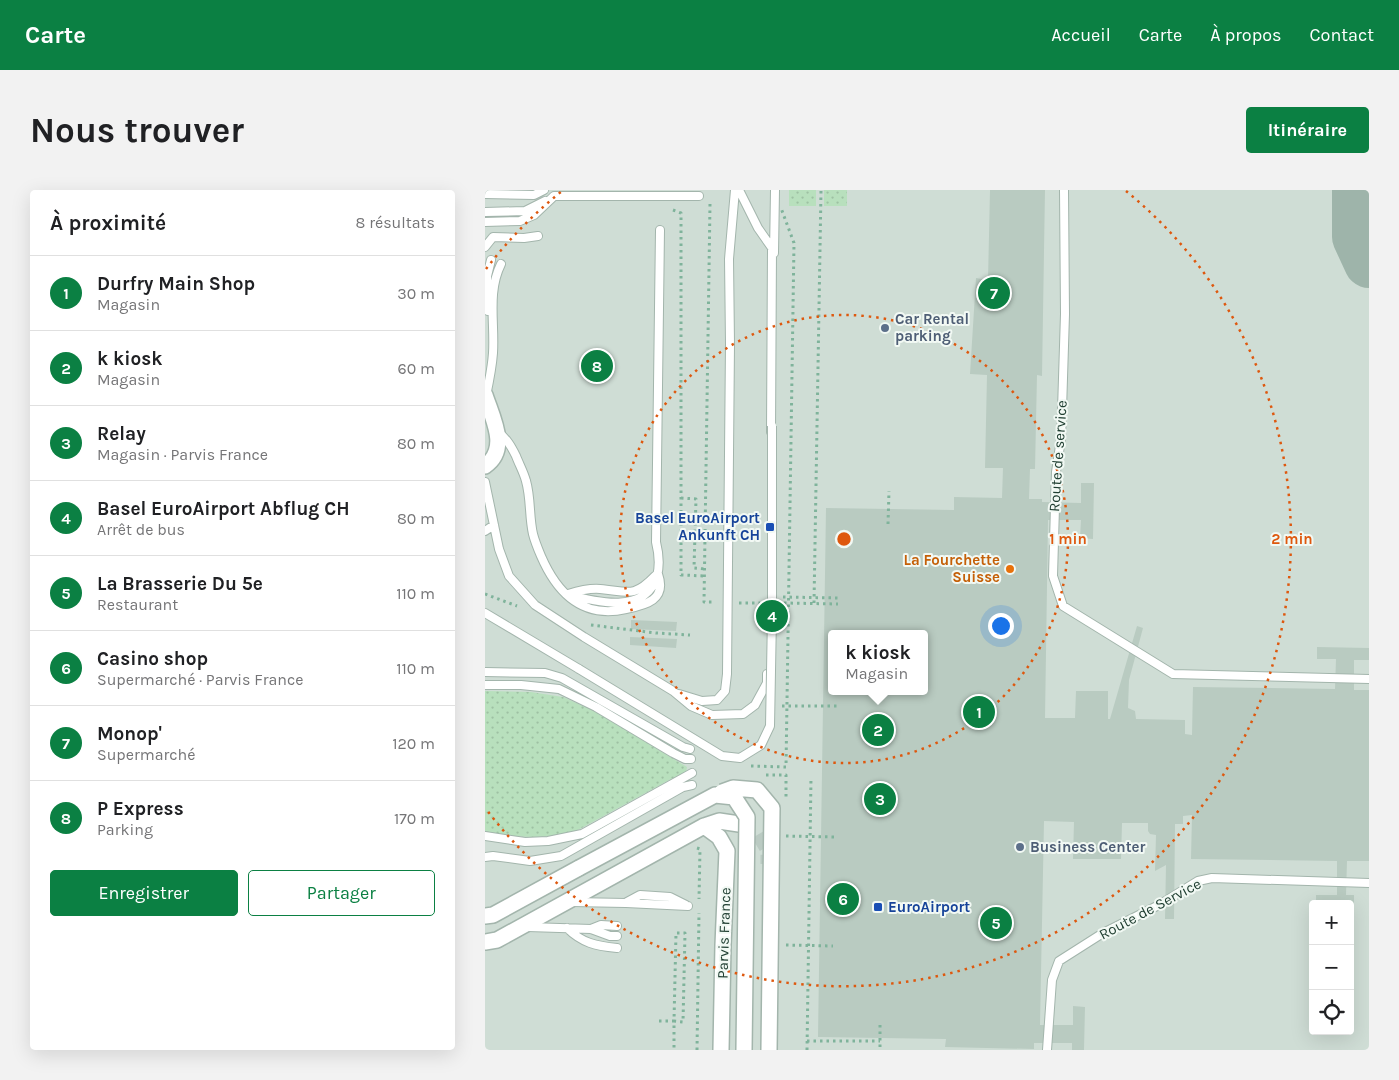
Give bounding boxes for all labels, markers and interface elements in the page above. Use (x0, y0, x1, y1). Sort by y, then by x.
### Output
text: Carte (25, 21, 86, 49)
text: Accueil (1051, 24, 1111, 46)
text: Carte (1139, 24, 1182, 46)
text: À propos (1210, 24, 1282, 46)
text: Contact (1310, 24, 1374, 46)
button: Itinéraire (1246, 107, 1369, 153)
text: Nous trouver (30, 110, 244, 151)
text: À proximité (50, 211, 166, 235)
text: 8 résultats (356, 213, 435, 232)
text: Durfry Main Shop (97, 273, 255, 295)
pin: 7 (978, 274, 1010, 312)
text: 1 (63, 284, 69, 303)
text: 30 m (397, 284, 435, 303)
text: Magasin (97, 295, 160, 314)
place label: Car Rental parking (895, 310, 969, 345)
marker: Car Rental parking (879, 322, 891, 334)
pin: 8 (581, 347, 613, 385)
text: k kiosk (97, 348, 163, 370)
text: 2 (61, 359, 71, 378)
text: 60 m (398, 359, 435, 378)
text: Magasin (97, 370, 160, 389)
street label: Route de service (1045, 400, 1071, 512)
text: Relay (97, 423, 146, 445)
text: 3 (61, 434, 71, 453)
text: 80 m (397, 434, 435, 453)
text: Magasin · Parvis France (97, 445, 268, 464)
text: Basel EuroAirport Abflug CH (97, 498, 350, 520)
text: 4 (61, 509, 71, 528)
text: 80 m (397, 509, 435, 528)
place label: Basel EuroAirport Ankunft CH (635, 509, 760, 544)
text: Arrêt de bus (97, 520, 185, 539)
marker: Basel EuroAirport Ankunft CH (764, 521, 776, 533)
centre of rings (835, 530, 853, 548)
text: 1 min (1049, 530, 1087, 548)
text: 2 min (1271, 530, 1313, 548)
place label: La Fourchette Suisse (903, 551, 1000, 586)
marker: La Fourchette Suisse (1004, 563, 1016, 575)
text: La Brasserie Du 5e (97, 573, 263, 595)
text: 5 (61, 584, 71, 603)
text: 110 m (396, 584, 435, 603)
text: Restaurant (97, 595, 178, 614)
pin: 4 (756, 597, 788, 635)
your location (988, 613, 1014, 639)
popup (828, 630, 928, 695)
text: k kiosk (845, 642, 911, 664)
text: Casino shop (97, 648, 208, 670)
text: 6 (61, 659, 71, 678)
text: 110 m (396, 659, 435, 678)
text: Magasin (845, 664, 908, 683)
text: Supermarché · Parvis France (97, 670, 303, 689)
pin: 1 (963, 693, 995, 731)
pin: 2 (862, 711, 894, 749)
text: Monop' (97, 723, 162, 745)
text: 7 (62, 734, 70, 753)
text: 120 m (392, 734, 435, 753)
text: Supermarché (97, 745, 195, 764)
pin: 3 (864, 780, 896, 818)
text: P Express (97, 798, 184, 820)
text: 8 (61, 809, 71, 828)
text: 170 m (394, 809, 435, 828)
text: Parking (97, 820, 153, 839)
place label: Business Center (1030, 838, 1146, 856)
marker: Business Center (1014, 841, 1026, 853)
button: Enregistrer (50, 870, 238, 916)
button: Partager (248, 870, 435, 916)
street label: Route de Service (1096, 874, 1204, 944)
pin: 6 (827, 880, 859, 918)
street label: Parvis France (713, 887, 735, 979)
place label: EuroAirport (888, 898, 970, 916)
map controls (1309, 900, 1354, 1035)
button: + (1309, 900, 1354, 945)
marker: EuroAirport (872, 901, 884, 913)
pin: 5 (980, 904, 1012, 942)
button: − (1309, 945, 1354, 990)
button: locate (1309, 990, 1354, 1035)

